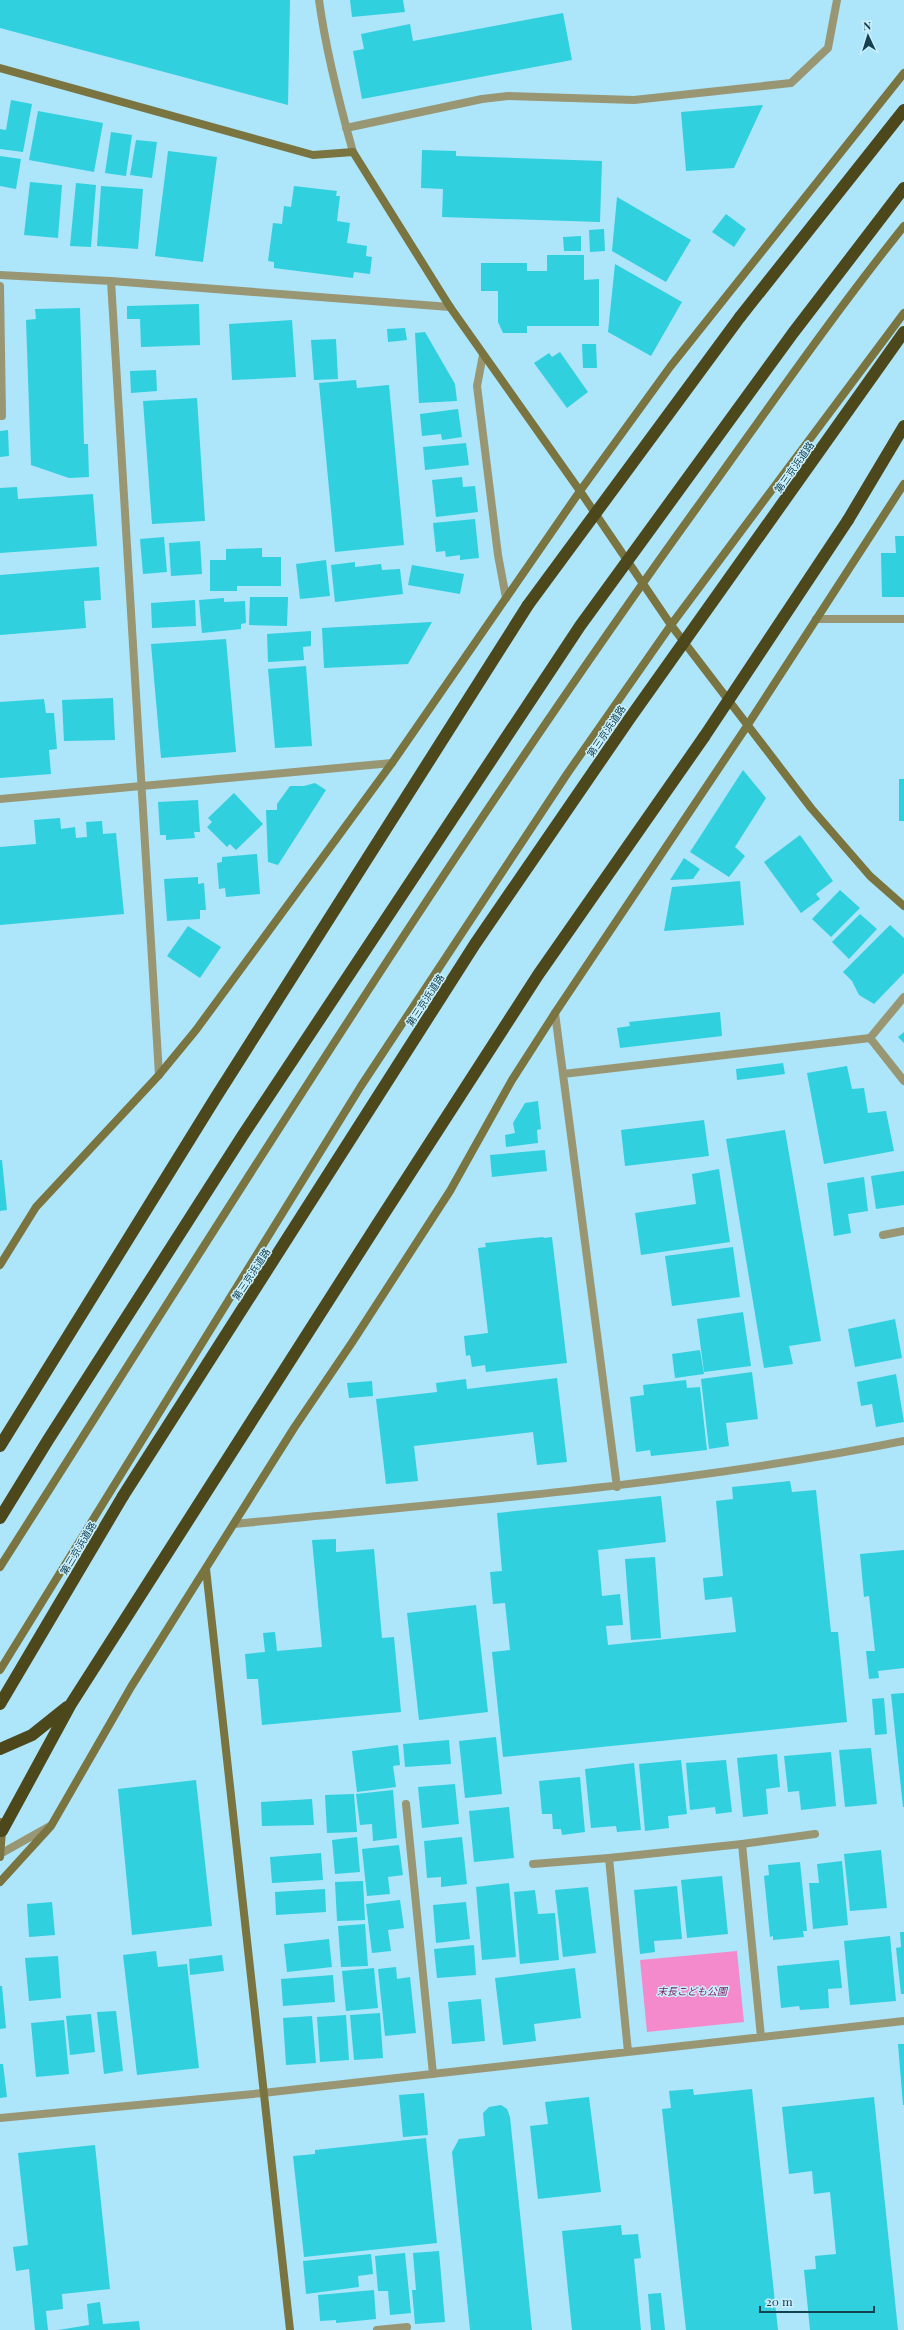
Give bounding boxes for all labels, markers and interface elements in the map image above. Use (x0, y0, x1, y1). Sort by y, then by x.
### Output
north arrow (848, 16, 888, 56)
text: N (863, 18, 872, 33)
street label: 第三京浜道路 (771, 438, 817, 496)
street label: 第三京浜道路 (583, 702, 629, 760)
street label: 第三京浜道路 (403, 971, 447, 1029)
street label: 第三京浜道路 (229, 1245, 273, 1303)
street label: 第三京浜道路 (57, 1519, 99, 1577)
park label: 末長こども公園 (657, 1984, 729, 1998)
scale bar (760, 2288, 874, 2314)
text: 20 m (766, 2293, 793, 2309)

